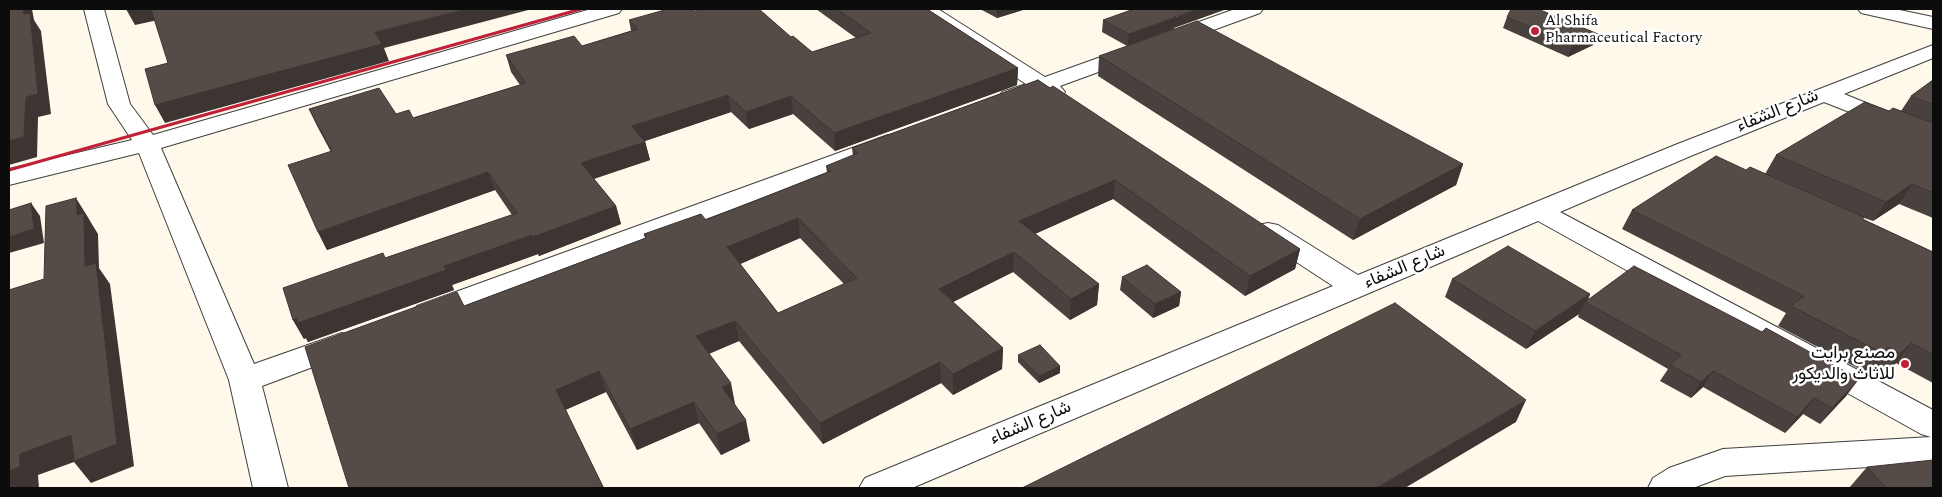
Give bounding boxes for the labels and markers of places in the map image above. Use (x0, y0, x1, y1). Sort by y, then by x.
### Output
place label: Al Shifa Pharmaceutical Factory (1545, 13, 1702, 48)
marker: Al Shifa Pharmaceutical Factory (1529, 25, 1541, 37)
place label: مصنع برايت للاثاث والديكور (1792, 343, 1895, 386)
marker: مصنع برايت للاثاث والديكور (1899, 358, 1911, 370)

